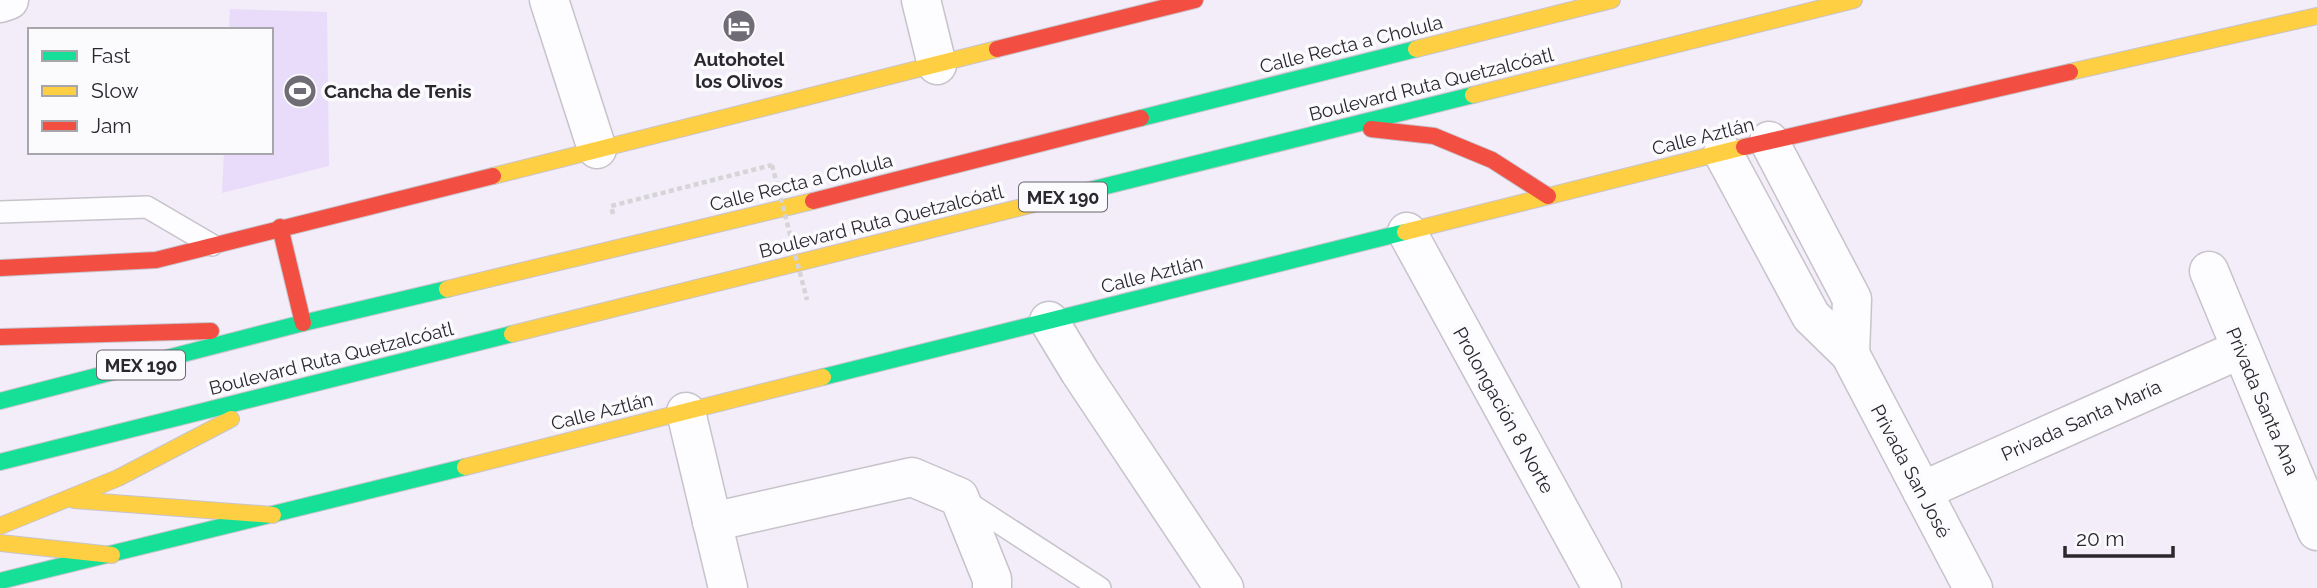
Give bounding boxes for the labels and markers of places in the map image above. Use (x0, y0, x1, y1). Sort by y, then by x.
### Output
hotel icon: Autohotel los Olivos (720, 7, 758, 45)
place label: Autohotel los Olivos (694, 48, 785, 92)
sports icon: Cancha de Tenis (281, 72, 319, 110)
place label: Cancha de Tenis (324, 80, 472, 102)

